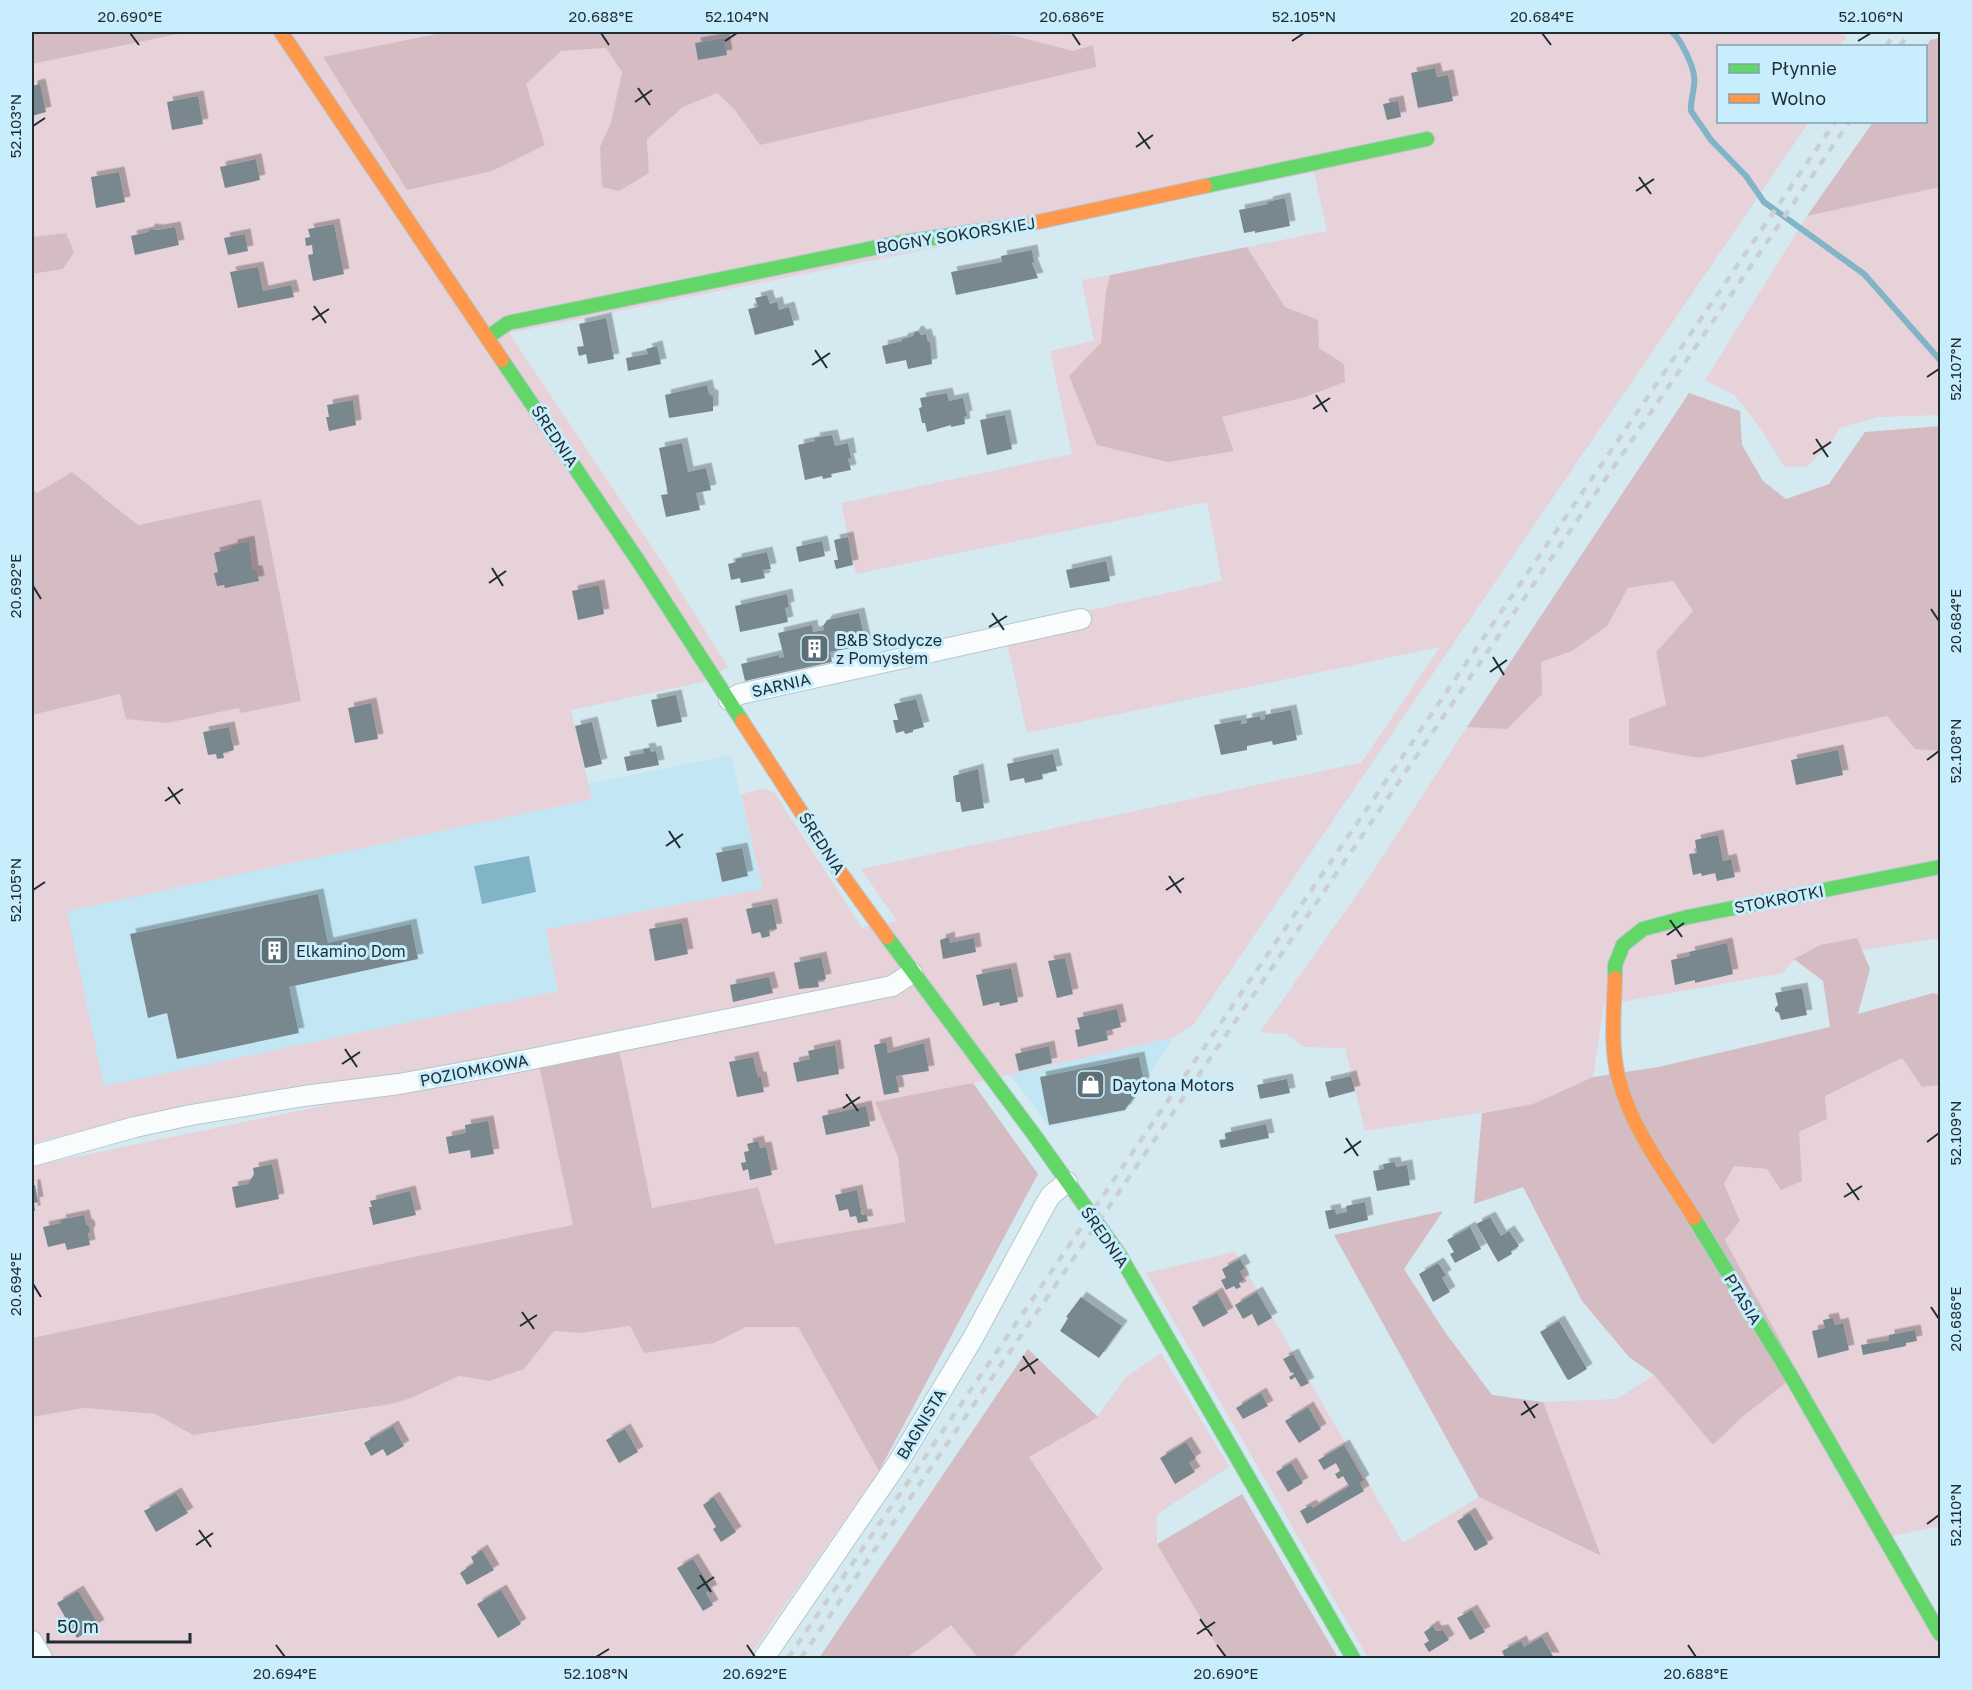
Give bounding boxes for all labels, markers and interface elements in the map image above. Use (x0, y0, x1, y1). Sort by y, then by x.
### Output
text: 20.690°E (98, 7, 162, 25)
text: 20.688°E (569, 7, 633, 25)
text: 52.104°N (705, 7, 769, 25)
text: 20.686°E (1040, 7, 1104, 25)
text: 52.105°N (1272, 7, 1336, 25)
text: 20.684°E (1510, 7, 1574, 25)
text: 52.106°N (1839, 7, 1903, 25)
legend (1717, 45, 1927, 123)
text: Płynnie (1771, 57, 1837, 79)
text: Wolno (1771, 87, 1826, 109)
text: 52.103°N (6, 94, 24, 158)
street label: BOGNY SOKORSKIEJ (875, 213, 1037, 257)
text: 52.107°N (1946, 337, 1964, 401)
street label: ŚREDNIA (527, 401, 583, 471)
text: 20.692°E (6, 554, 24, 618)
text: 20.684°E (1946, 589, 1964, 653)
place label: B&B Słodycze z Pomysłem (836, 630, 942, 668)
building icon: B&B Słodycze z Pomysłem (799, 633, 831, 665)
street label: SARNIA (750, 668, 813, 701)
text: 52.108°N (1946, 719, 1964, 783)
street label: ŚREDNIA (795, 808, 850, 878)
text: 52.105°N (6, 858, 24, 922)
street label: STOKROTKI (1732, 881, 1826, 917)
building icon: Elkamino Dom (259, 935, 291, 967)
place label: Elkamino Dom (296, 941, 406, 961)
street label: POZIOMKOWA (418, 1050, 530, 1090)
shop icon: Daytona Motors (1075, 1069, 1107, 1101)
place label: Daytona Motors (1112, 1075, 1234, 1095)
text: 52.109°N (1946, 1101, 1964, 1165)
street label: ŚREDNIA (1077, 1203, 1133, 1272)
text: 20.694°E (6, 1252, 24, 1316)
street label: PTASIA (1720, 1270, 1766, 1328)
text: 20.686°E (1946, 1287, 1964, 1351)
street label: BAGNISTA (892, 1385, 950, 1463)
text: 52.110°N (1946, 1483, 1964, 1547)
scale bar (48, 1606, 190, 1644)
text: 50 m (57, 1615, 99, 1637)
text: 20.694°E (253, 1664, 317, 1682)
text: 52.108°N (564, 1664, 628, 1682)
text: 20.692°E (723, 1664, 787, 1682)
text: 20.690°E (1194, 1664, 1258, 1682)
text: 20.688°E (1664, 1664, 1728, 1682)

